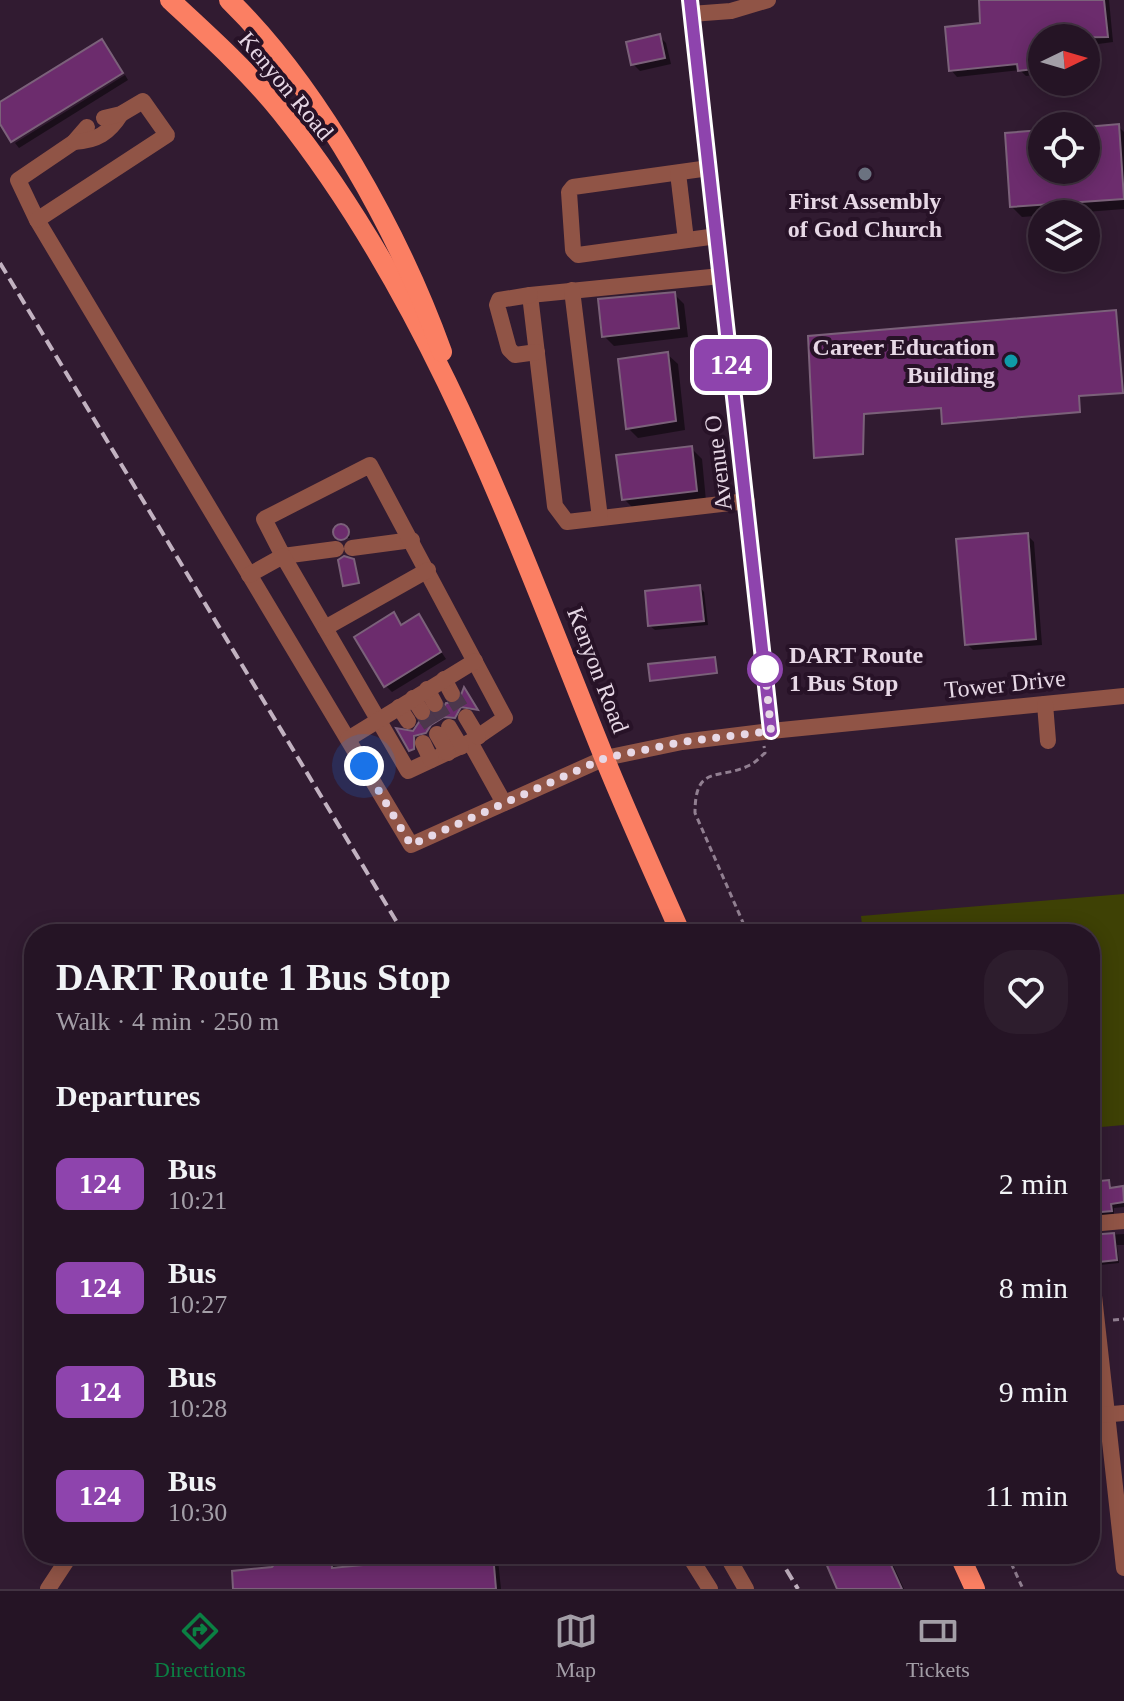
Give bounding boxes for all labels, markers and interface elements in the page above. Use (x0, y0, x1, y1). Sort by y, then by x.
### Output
north arrow (1028, 24, 1100, 96)
map controls (1028, 24, 1100, 272)
street label: Kenyon Road (233, 27, 339, 145)
button: locate (1028, 112, 1100, 184)
marker: First Assembly of God Church (856, 165, 874, 183)
place label: First Assembly of God Church (788, 188, 942, 242)
button: layers (1028, 200, 1100, 272)
place label: Career Education Building (813, 334, 995, 388)
line badge: 124 (685, 339, 777, 391)
text: 124 (710, 349, 752, 380)
marker: Career Education Building (1002, 352, 1020, 370)
street label: Avenue O (699, 414, 737, 512)
street label: Kenyon Road (562, 603, 634, 737)
place label: DART Route 1 Bus Stop (789, 642, 923, 696)
marker: DART Route 1 Bus Stop (748, 652, 782, 686)
street label: Tower Drive (943, 665, 1067, 703)
your location (344, 746, 384, 786)
button: heart (984, 950, 1068, 1034)
text: DART Route 1 Bus Stop (56, 956, 451, 998)
text: Walk · 4 min · 250 m (56, 1007, 279, 1036)
text: Departures (56, 1079, 200, 1112)
text: Bus (168, 1152, 216, 1185)
text: 2 min (999, 1167, 1068, 1200)
text: 124 (79, 1168, 121, 1199)
text: 10:21 (168, 1186, 227, 1215)
text: Bus (168, 1256, 216, 1289)
text: 8 min (999, 1271, 1068, 1304)
text: 124 (79, 1272, 121, 1303)
text: 10:27 (168, 1290, 227, 1319)
text: Bus (168, 1360, 216, 1393)
text: 9 min (999, 1375, 1068, 1408)
text: 124 (79, 1376, 121, 1407)
text: 10:28 (168, 1394, 227, 1423)
text: Bus (168, 1464, 216, 1497)
text: 11 min (985, 1479, 1068, 1512)
text: 124 (79, 1480, 121, 1511)
text: 10:30 (168, 1498, 227, 1527)
tab: Directions (154, 1609, 246, 1683)
tab: Map (554, 1609, 598, 1683)
tab: Tickets (906, 1609, 970, 1683)

